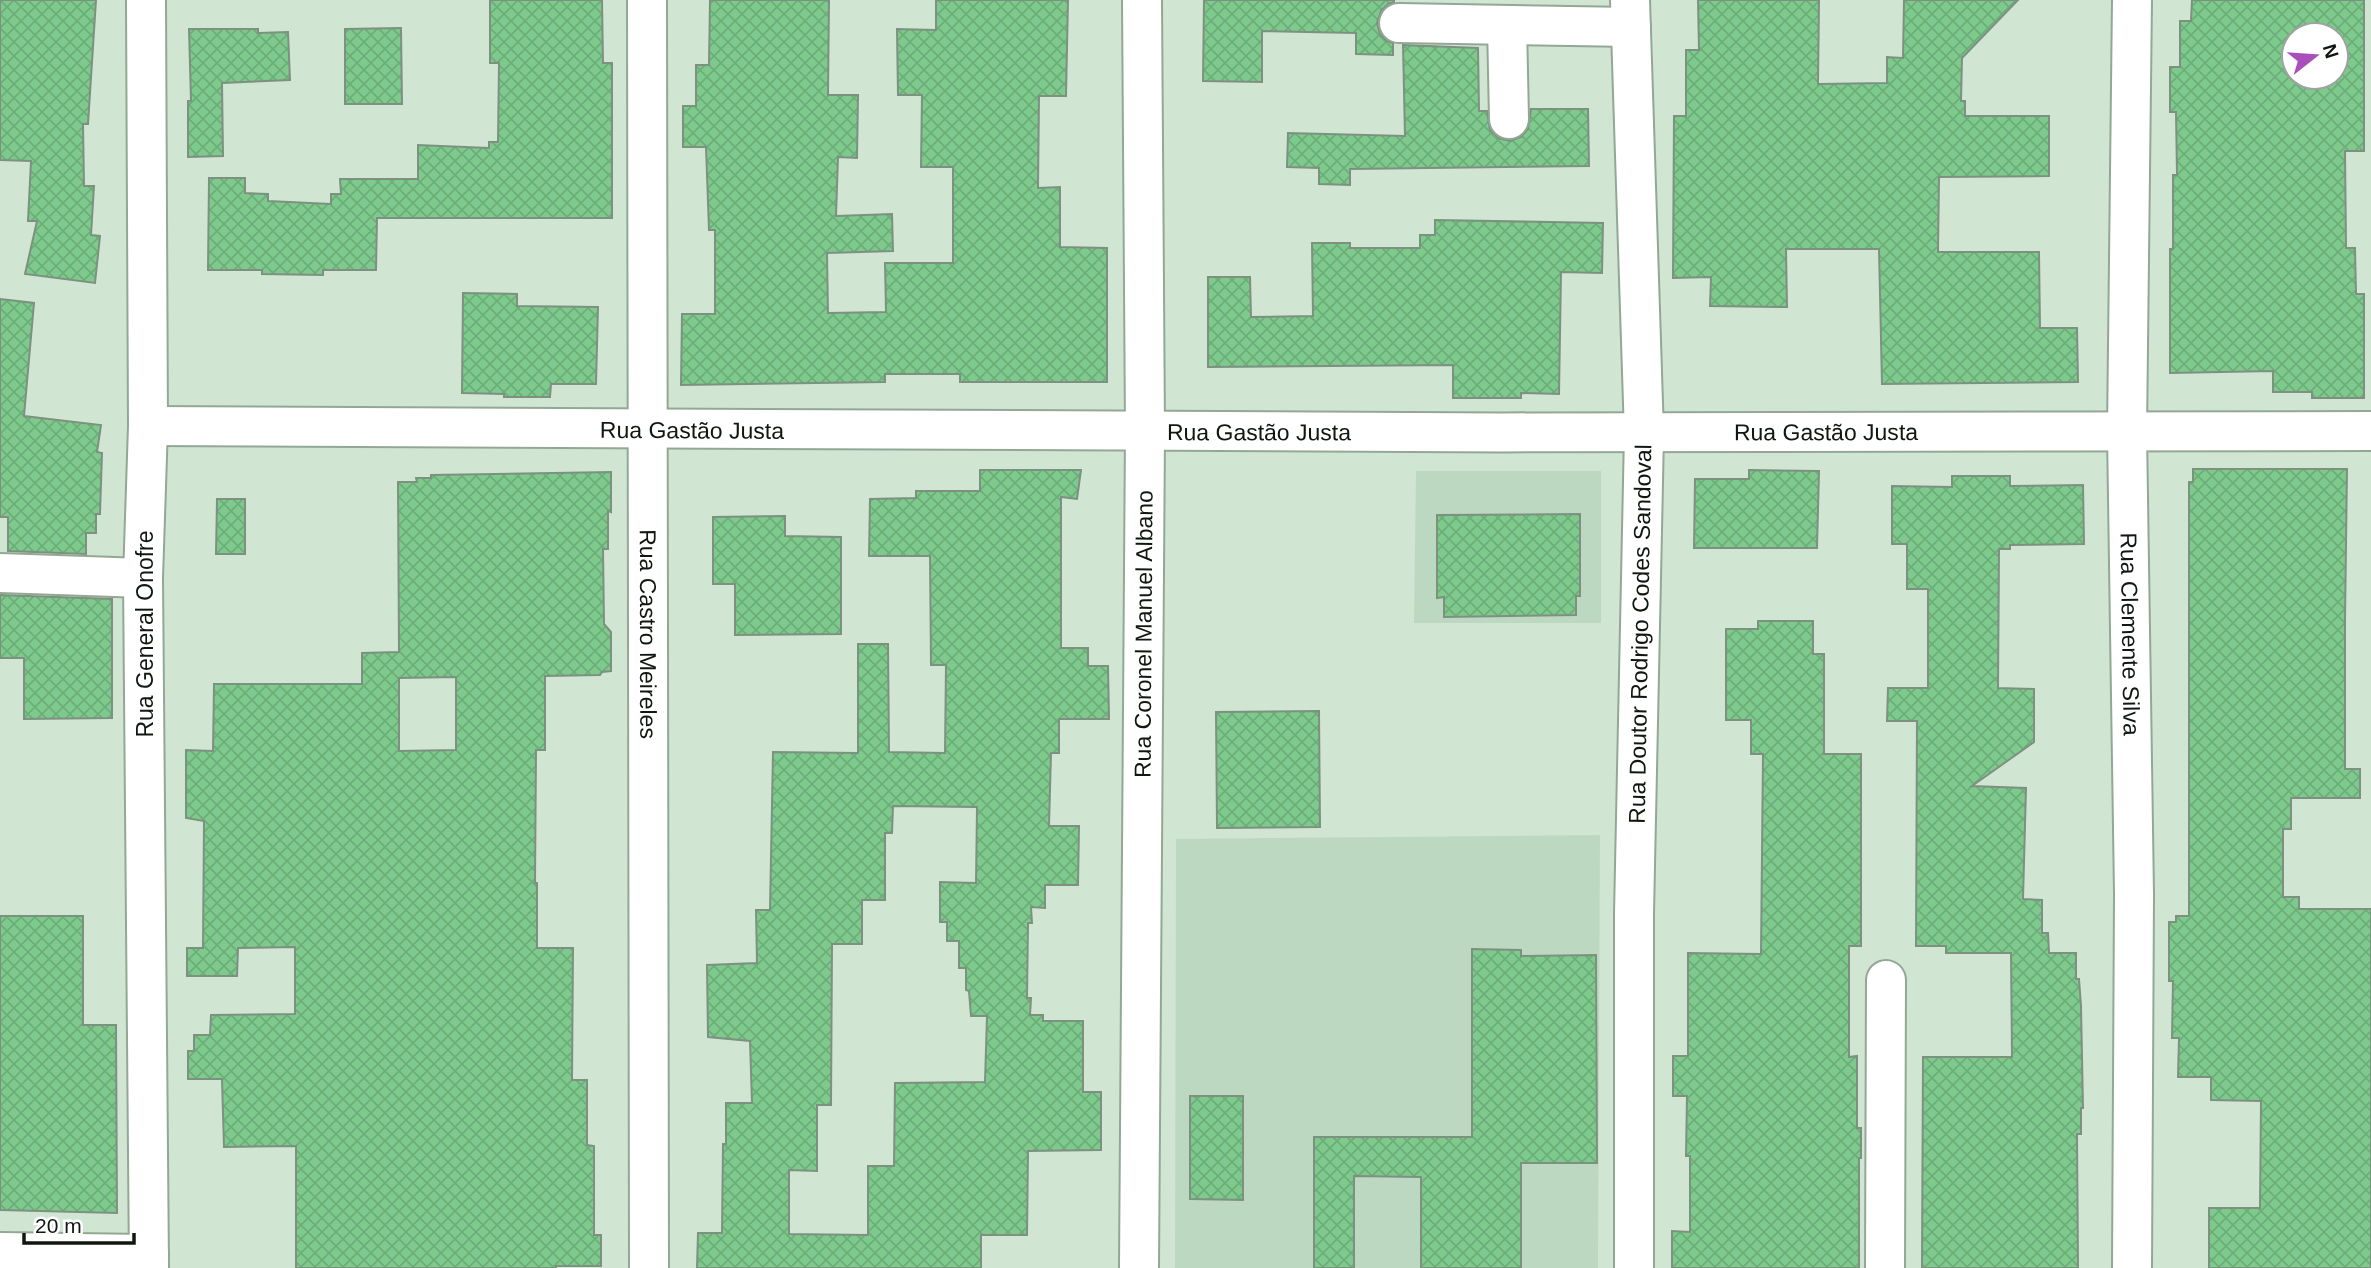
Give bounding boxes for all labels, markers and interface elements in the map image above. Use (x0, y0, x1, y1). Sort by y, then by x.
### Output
north arrow (2280, 21, 2350, 91)
text: N (2319, 42, 2343, 61)
street label: Rua Gastão Justa (600, 417, 784, 444)
street label: Rua Gastão Justa (1167, 419, 1351, 445)
street label: Rua Gastão Justa (1734, 419, 1918, 445)
street label: Rua Doutor Rodrigo Codes Sandoval (1624, 444, 1656, 824)
street label: Rua Coronel Manuel Albano (1130, 490, 1158, 778)
street label: Rua Castro Meireles (635, 529, 661, 739)
street label: Rua General Onofre (132, 530, 158, 738)
street label: Rua Clemente Silva (2116, 532, 2145, 736)
scale bar (24, 1202, 135, 1246)
text: 20 m (35, 1214, 82, 1237)

